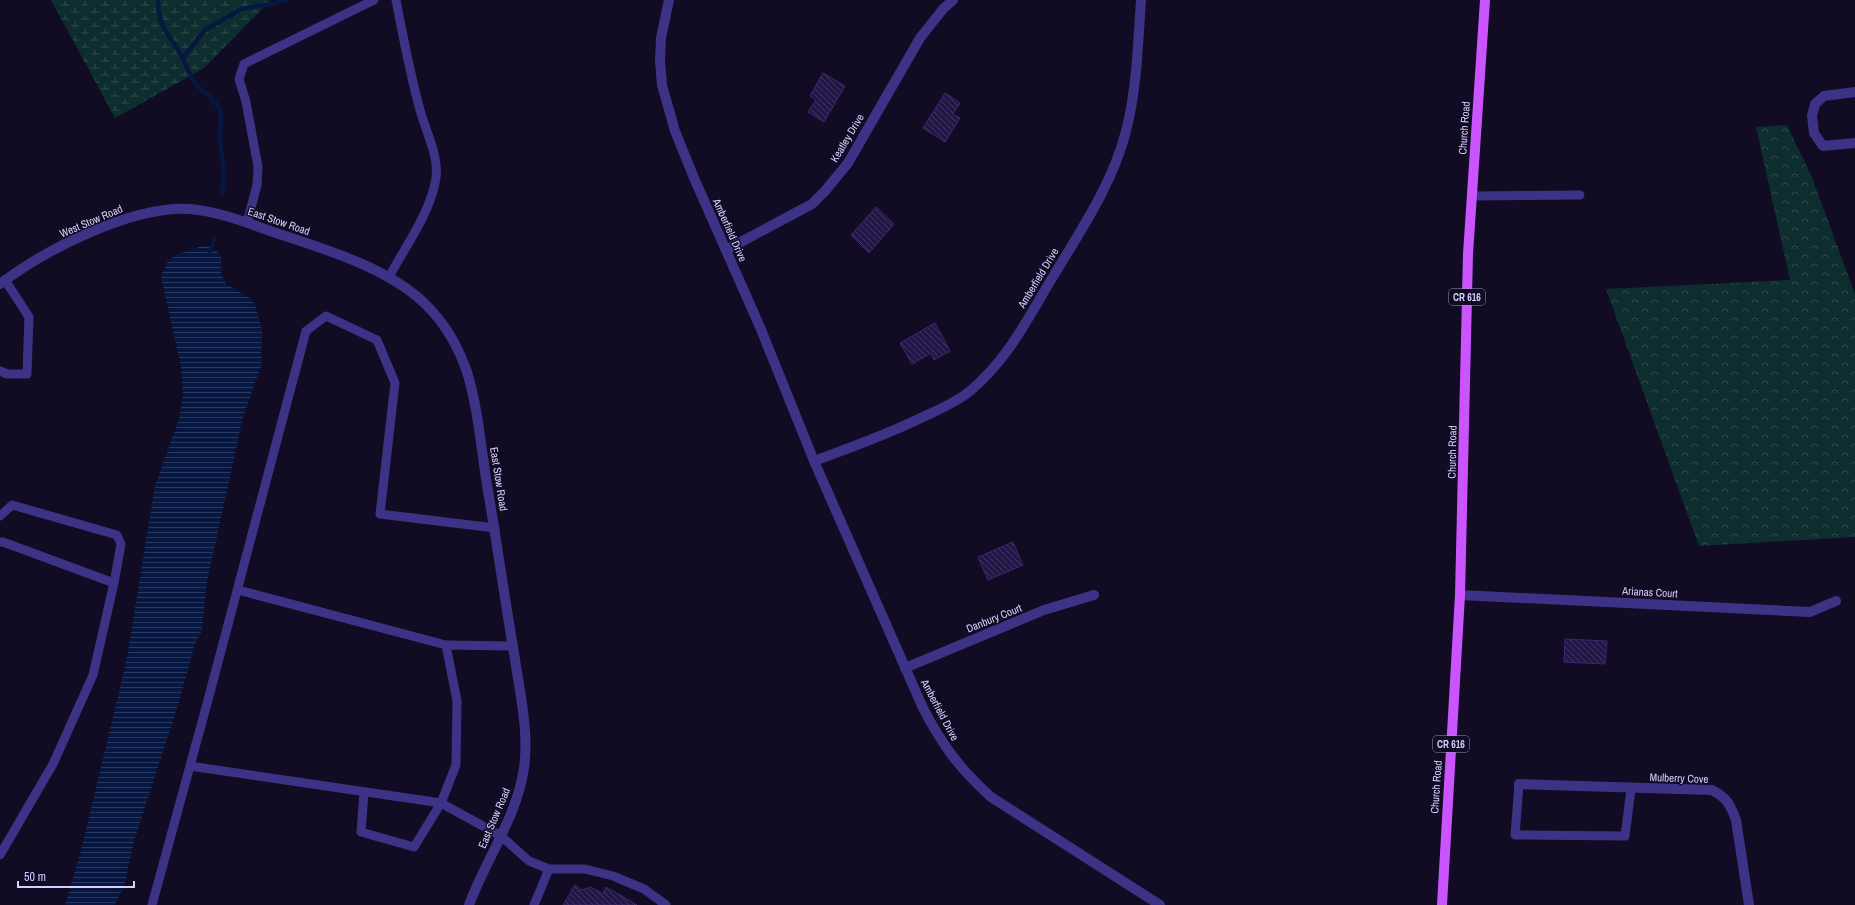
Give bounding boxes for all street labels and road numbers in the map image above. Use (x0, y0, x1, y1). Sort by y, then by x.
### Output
street label: Church Road (1455, 101, 1473, 155)
street label: Keatley Drive (827, 111, 867, 165)
street label: Amberfield Drive (709, 195, 750, 264)
street label: West Stow Road (57, 201, 125, 241)
street label: East Stow Road (246, 204, 312, 238)
street label: Amberfield Drive (1014, 245, 1061, 311)
road number: CR 616 (1449, 289, 1485, 305)
street label: Church Road (1445, 425, 1459, 479)
street label: East Stow Road (487, 446, 511, 512)
street label: Arianas Court (1621, 584, 1679, 600)
street label: Danbury Court (964, 600, 1024, 635)
street label: Amberfield Drive (917, 676, 962, 743)
road number: CR 616 (1433, 736, 1469, 752)
street label: Church Road (1427, 760, 1445, 814)
street label: Mulberry Cove (1649, 770, 1709, 786)
street label: East Stow Road (475, 785, 513, 851)

